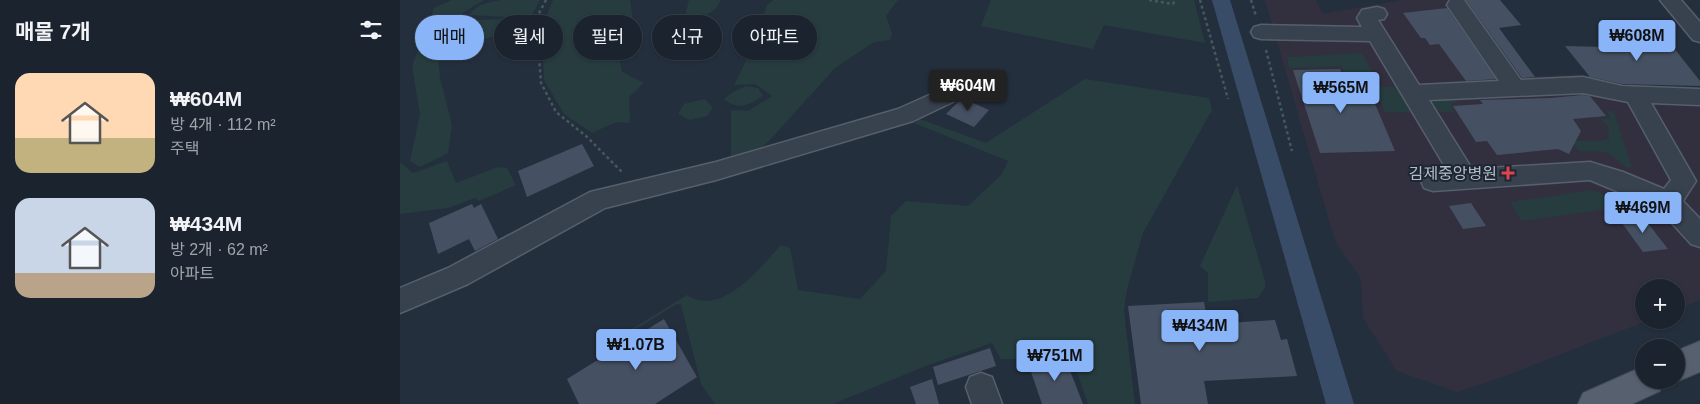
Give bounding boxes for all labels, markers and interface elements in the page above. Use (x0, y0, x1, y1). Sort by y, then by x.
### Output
chip: 매매 (415, 15, 484, 60)
chip: 월세 (494, 15, 563, 60)
chip: 필터 (573, 15, 642, 60)
chip: 신규 (652, 15, 722, 60)
chip: 아파트 (732, 15, 817, 60)
icon: filters (357, 16, 385, 44)
text: 매물 7개 (15, 20, 90, 43)
pin: ₩608M (1602, 20, 1672, 62)
text: ₩608M (1609, 27, 1665, 44)
pin: ₩604M (933, 70, 1003, 112)
pin: ₩565M (1306, 72, 1376, 114)
text: ₩604M (940, 77, 996, 94)
text: ₩565M (1313, 79, 1369, 96)
text: ₩604M (170, 87, 242, 110)
icon: home (55, 93, 115, 153)
text: 방 4개 · 112 m² (170, 116, 276, 133)
text: 주택 (170, 140, 199, 157)
place label: 김제중앙병원 (1409, 165, 1497, 182)
marker: 김제중앙병원 (1501, 166, 1515, 180)
pin: ₩469M (1608, 192, 1678, 234)
text: ₩469M (1615, 199, 1671, 216)
text: ₩434M (170, 212, 242, 235)
icon: home (55, 218, 115, 278)
text: 방 2개 · 62 m² (170, 241, 268, 258)
text: 아파트 (170, 265, 214, 282)
map controls (1635, 279, 1685, 389)
button: + (1635, 279, 1685, 329)
pin: ₩434M (1165, 310, 1235, 352)
text: ₩434M (1172, 317, 1228, 334)
pin: ₩1.07B (595, 328, 677, 371)
text: ₩1.07B (607, 336, 665, 353)
button: − (1635, 339, 1685, 389)
pin: ₩751M (1020, 340, 1090, 382)
text: ₩751M (1027, 347, 1083, 364)

